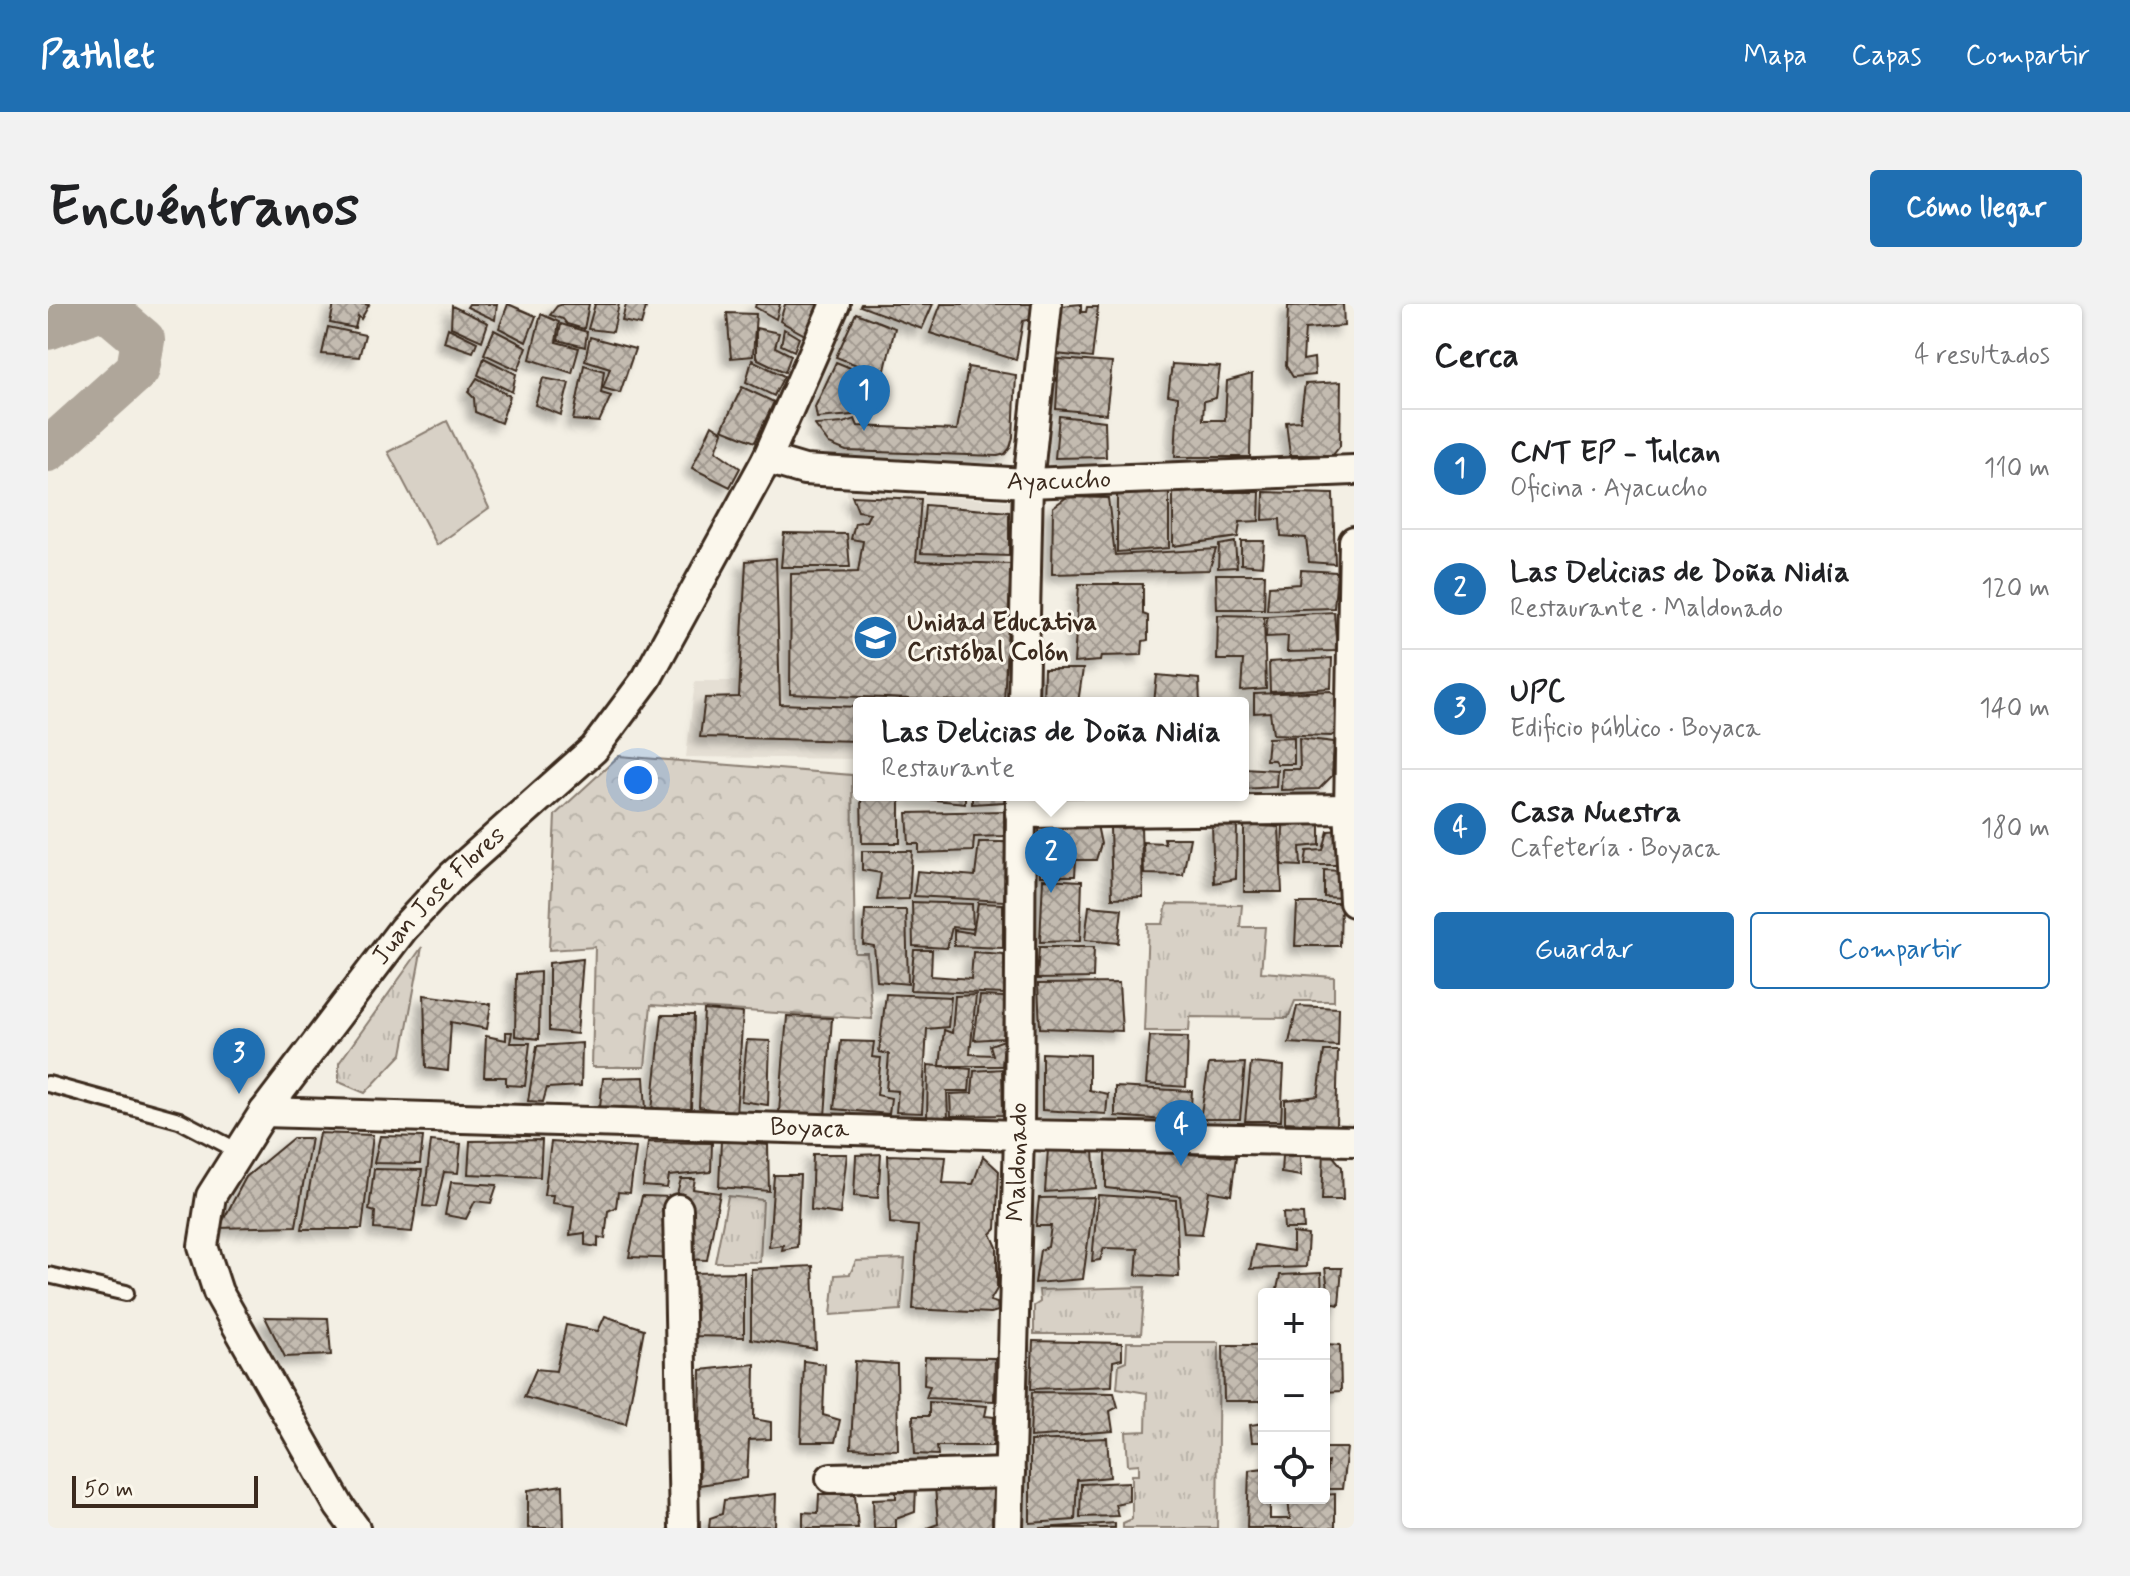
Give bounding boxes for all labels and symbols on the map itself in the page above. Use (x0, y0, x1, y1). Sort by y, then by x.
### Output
pin: 1 (838, 365, 890, 431)
street label: Ayacucho (1006, 463, 1112, 500)
place label: Unidad Educativa Cristóbal Colón (907, 606, 1097, 670)
school or university icon: Unidad Educativa Cristóbal Colón (852, 614, 900, 662)
your location (618, 760, 658, 800)
street label: Juan Jose Flores (364, 819, 513, 972)
pin: 2 (1025, 827, 1077, 893)
pin: 3 (213, 1028, 265, 1094)
pin: 4 (1155, 1100, 1207, 1166)
street label: Maldonado (1000, 1102, 1036, 1222)
street label: Boyaca (770, 1110, 850, 1147)
scale bar (72, 1472, 258, 1508)

